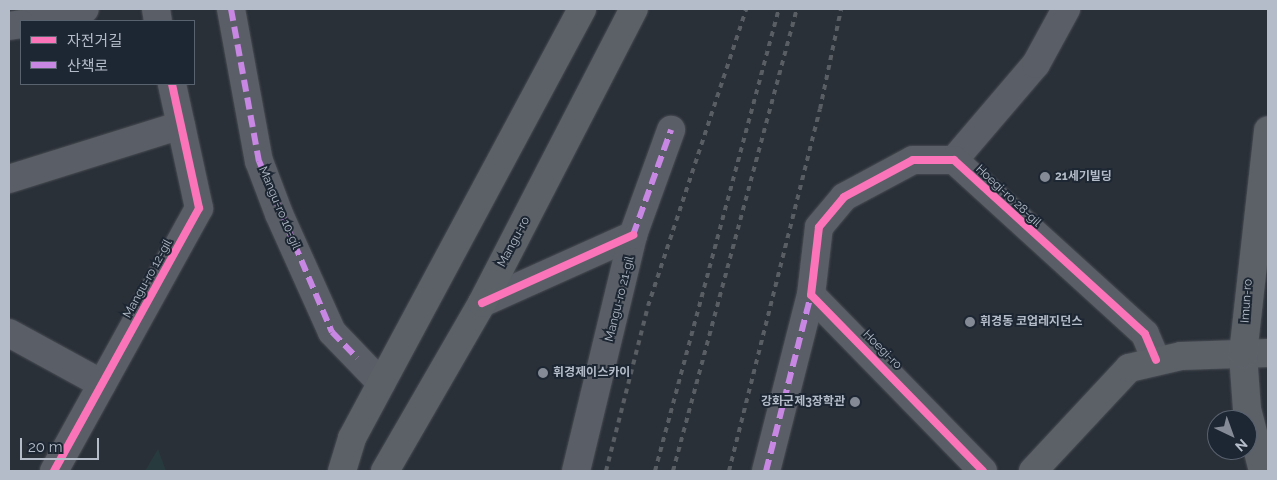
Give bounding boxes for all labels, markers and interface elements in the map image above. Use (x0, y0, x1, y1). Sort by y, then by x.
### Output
legend (20, 20, 195, 85)
text: 자전거길 (67, 32, 122, 50)
text: 산책로 (67, 57, 108, 75)
street label: Hoegi-ro 28-gil (972, 162, 1044, 230)
street label: Mangu-ro 10-gil (255, 164, 303, 252)
place label: 21세기빌딩 (1055, 170, 1112, 184)
marker: 21세기빌딩 (1039, 171, 1051, 183)
street label: Mangu-ro (495, 214, 533, 270)
street label: Mangu-ro 12-gil (120, 237, 176, 321)
street label: Mangu-ro 21-gil (602, 255, 638, 343)
street label: Imun-ro (1238, 278, 1256, 324)
place label: 휘경동 코업레지던스 (980, 315, 1082, 329)
marker: 휘경동 코업레지던스 (964, 316, 976, 328)
street label: Hoegi-ro (860, 328, 904, 372)
place label: 휘경제이스카이 (553, 366, 630, 380)
marker: 휘경제이스카이 (537, 367, 549, 379)
place label: 강화군제3장학관 (761, 395, 845, 409)
marker: 강화군제3장학관 (849, 396, 861, 408)
north arrow (1207, 410, 1257, 460)
scale bar (22, 428, 101, 460)
text: N (1232, 436, 1251, 455)
text: 20 m (28, 438, 63, 456)

